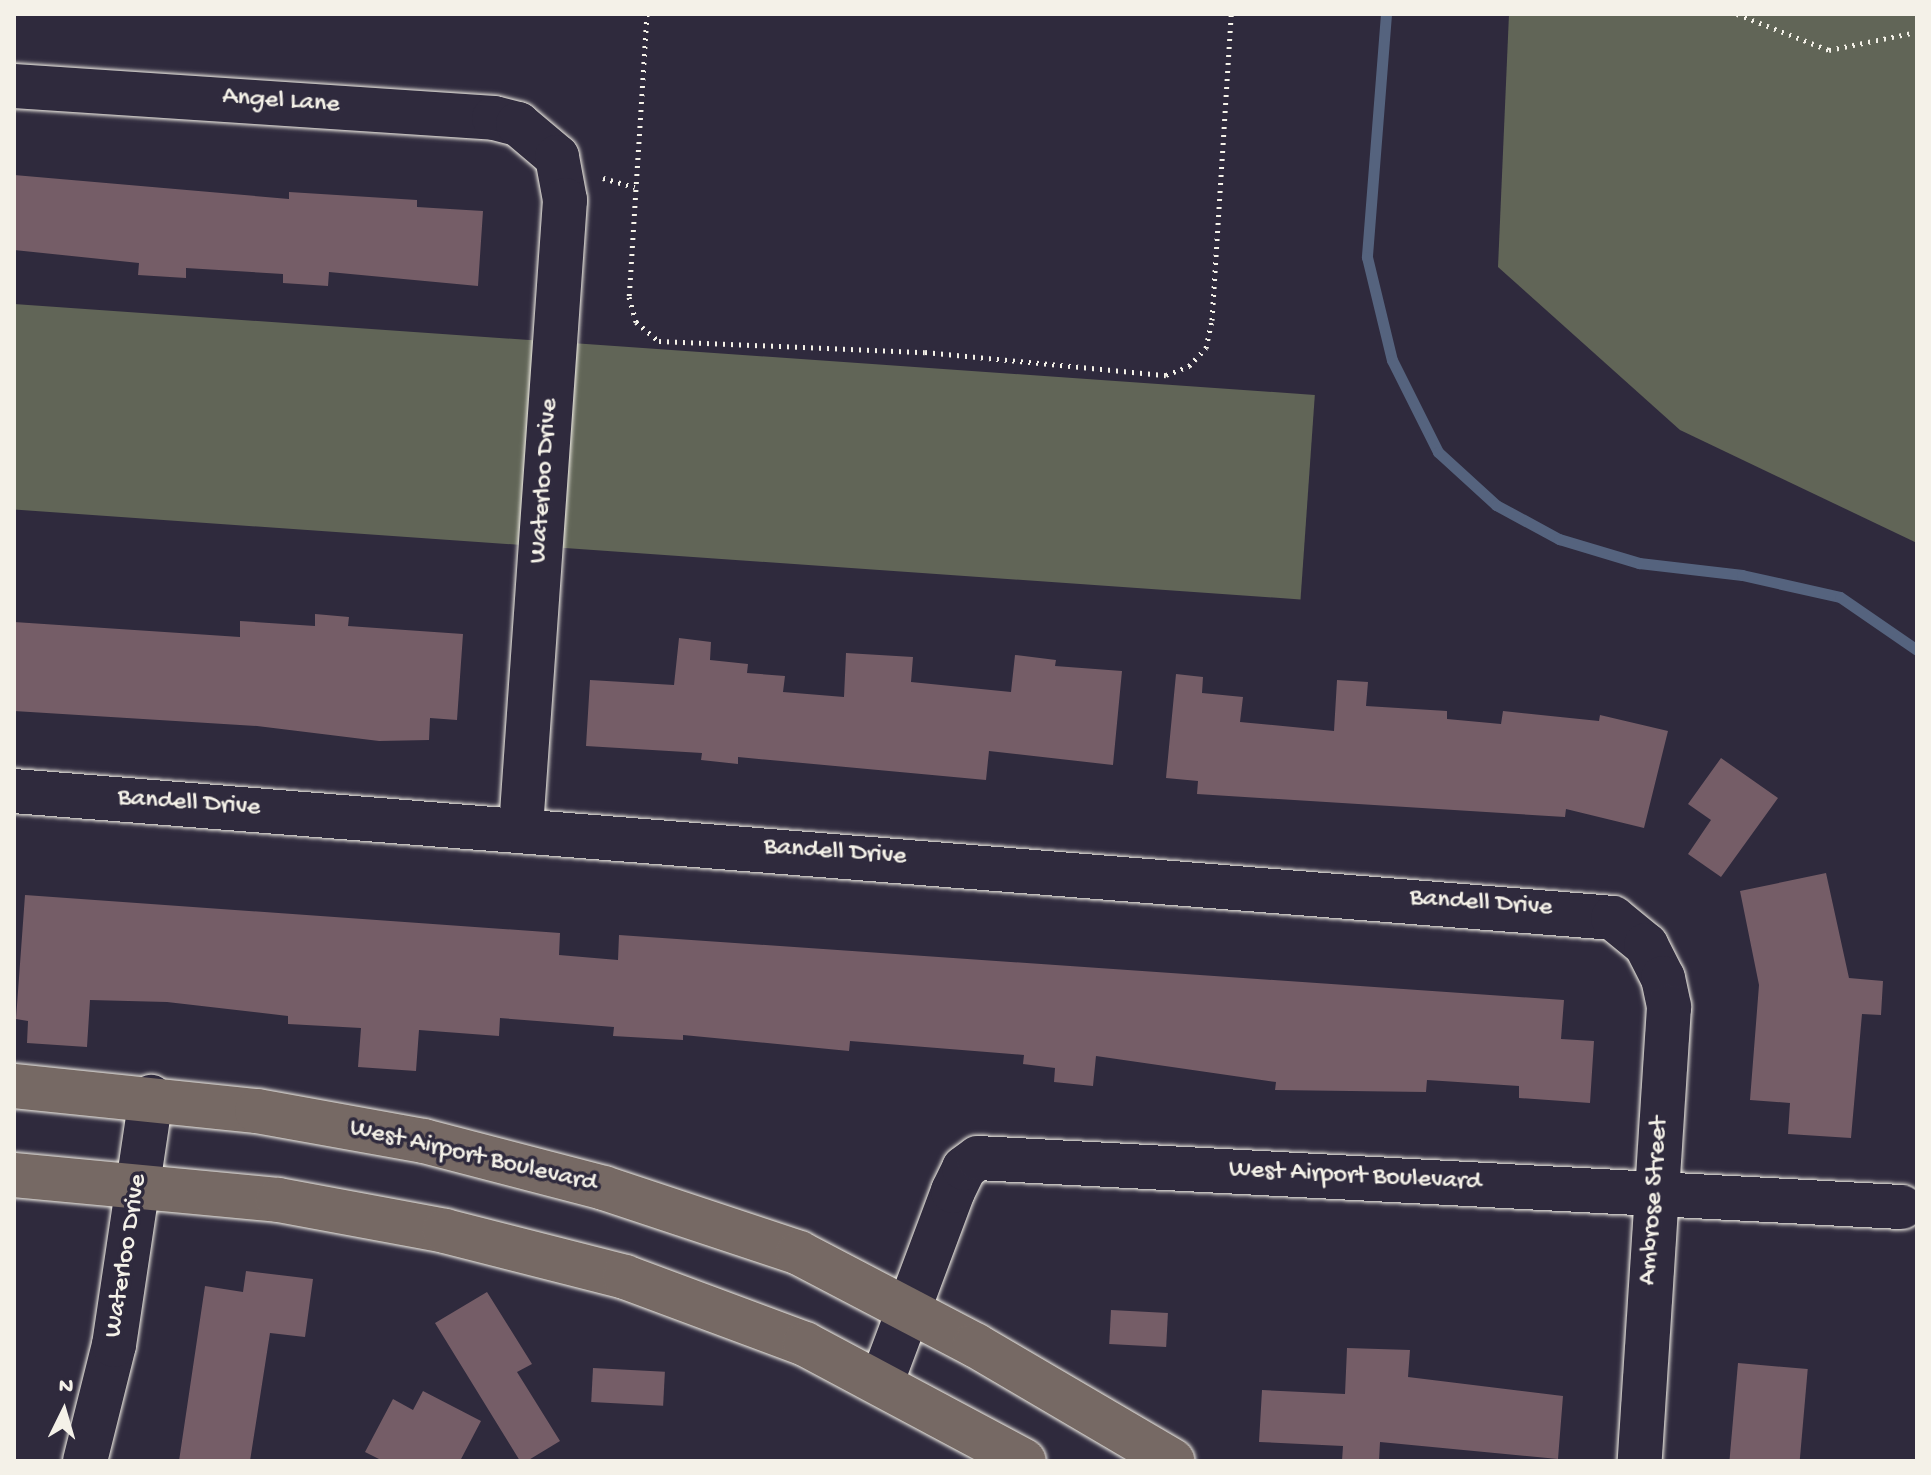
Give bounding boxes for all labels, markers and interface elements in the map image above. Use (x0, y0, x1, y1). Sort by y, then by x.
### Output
street label: Angel Lane (221, 82, 341, 122)
street label: Waterloo Drive (524, 397, 566, 565)
street label: Bandell Drive (117, 783, 261, 825)
street label: Bandell Drive (763, 832, 907, 874)
street label: Bandell Drive (1409, 883, 1553, 925)
street label: West Airport Boulevard (346, 1113, 600, 1201)
street label: Ambrose Street (1634, 1116, 1676, 1286)
street label: West Airport Boulevard (1228, 1155, 1482, 1199)
street label: Waterloo Drive (99, 1172, 155, 1340)
north arrow (24, 1371, 104, 1451)
text: N (58, 1374, 74, 1401)

